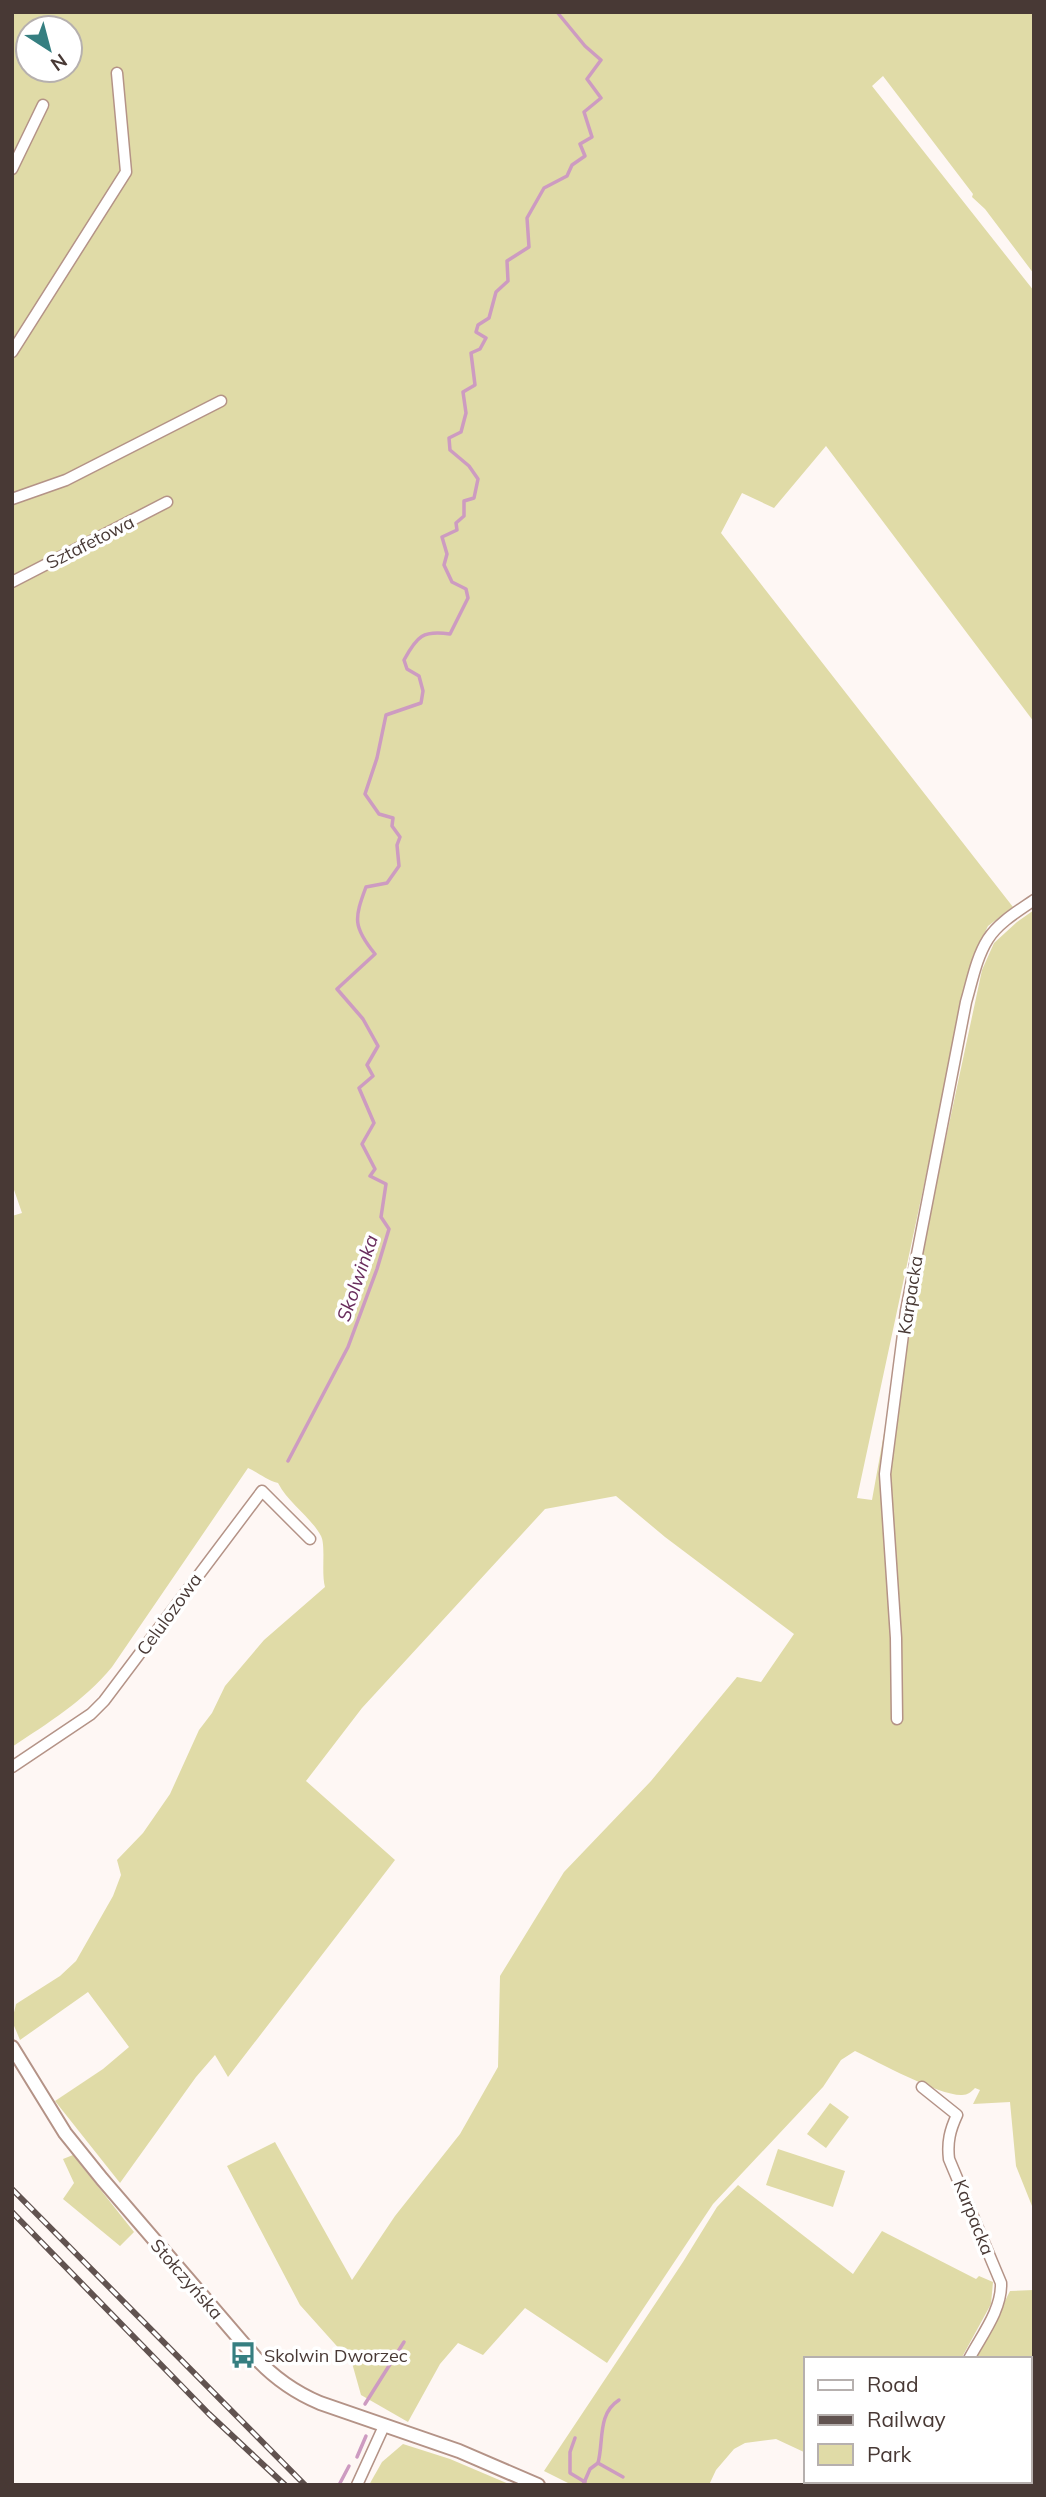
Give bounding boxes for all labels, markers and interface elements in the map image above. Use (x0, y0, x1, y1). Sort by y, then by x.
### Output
north arrow (14, 14, 84, 84)
text: N (46, 49, 72, 77)
street label: Sztafetowa (42, 510, 138, 574)
water label: Skolwinka (331, 1232, 383, 1324)
street label: Karpacka (892, 1254, 928, 1336)
street label: Celulozowa (131, 1568, 207, 1660)
street label: Karpacka (948, 2176, 1000, 2258)
street label: Stołczyńska (146, 2234, 228, 2324)
bus stop icon: Skolwin Dworzec (228, 2340, 258, 2370)
place label: Skolwin Dworzec (264, 2344, 408, 2367)
legend (804, 2357, 1032, 2483)
text: Road (867, 2371, 918, 2397)
text: Railway (867, 2406, 946, 2432)
text: Park (867, 2441, 911, 2467)

